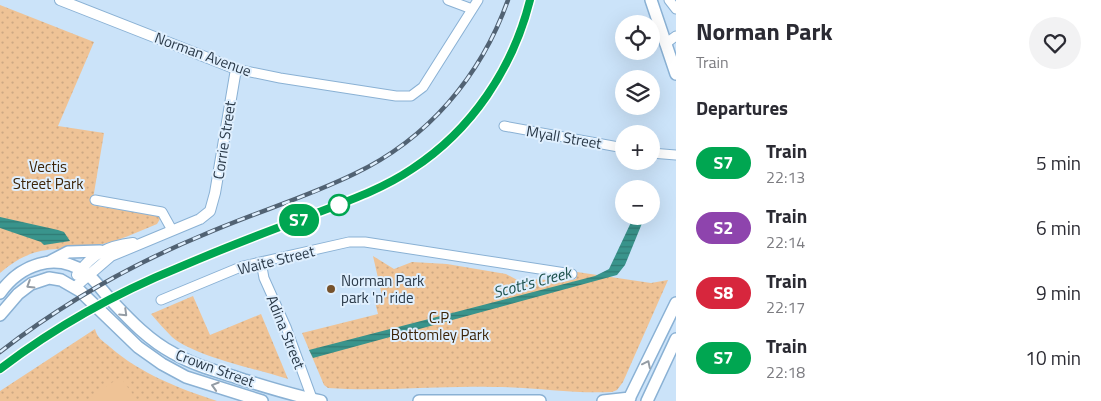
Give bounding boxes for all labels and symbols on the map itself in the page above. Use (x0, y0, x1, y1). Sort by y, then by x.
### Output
street label: Norman Avenue (151, 26, 255, 82)
street label: Corrie Street (206, 98, 242, 181)
street label: Myall Street (525, 119, 604, 155)
park label: Vectis Street Park (13, 155, 83, 195)
unlabelled marker (328, 194, 350, 216)
line badge: S7 (276, 204, 322, 236)
street label: Waite Street (235, 239, 318, 281)
water label: Scott's Creek (490, 260, 576, 304)
place label: Norman Park park 'n' ride (341, 269, 424, 309)
one-way arrow (27, 279, 36, 289)
marker: Norman Park park 'n' ride (325, 283, 337, 295)
street label: Adina Street (261, 292, 311, 373)
park label: C.P. Bottomley Park (391, 306, 489, 346)
one-way arrow (118, 307, 127, 316)
street label: Crown Street (172, 343, 258, 393)
one-way arrow (641, 360, 651, 369)
one-way arrow (212, 382, 220, 392)

